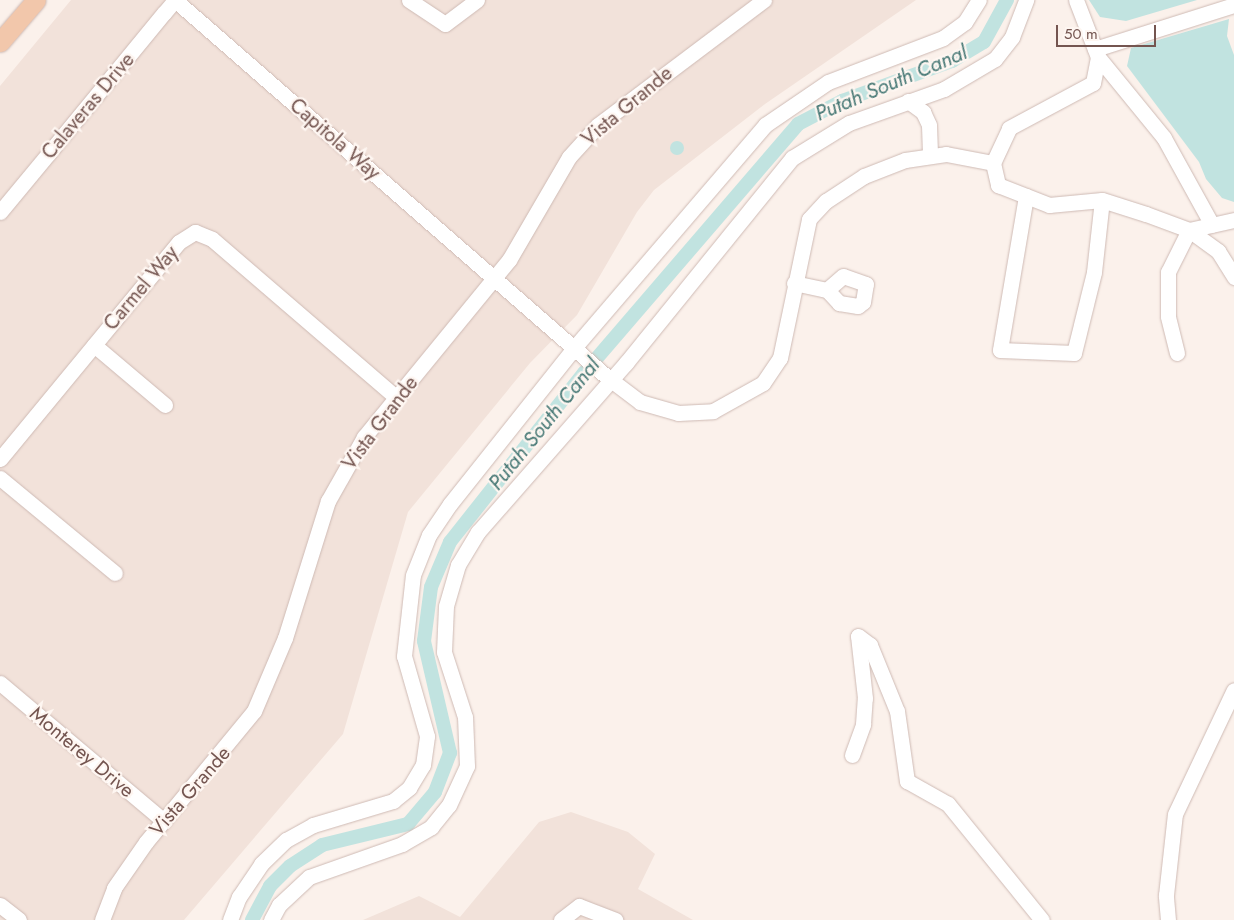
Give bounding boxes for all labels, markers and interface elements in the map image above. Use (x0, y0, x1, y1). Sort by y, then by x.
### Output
scale bar (1059, 15, 1159, 47)
text: 50 m (1064, 23, 1098, 45)
water label: Putah South Canal (811, 40, 971, 126)
street label: Calaveras Drive (37, 48, 139, 164)
street label: Vista Grande (577, 61, 677, 151)
street label: Capitola Way (285, 93, 385, 185)
street label: Carmel Way (99, 241, 183, 335)
water label: Putah South Canal (483, 353, 605, 495)
street label: Vista Grande (337, 371, 423, 475)
street label: Monterey Drive (25, 701, 139, 803)
street label: Vista Grande (145, 741, 235, 841)

